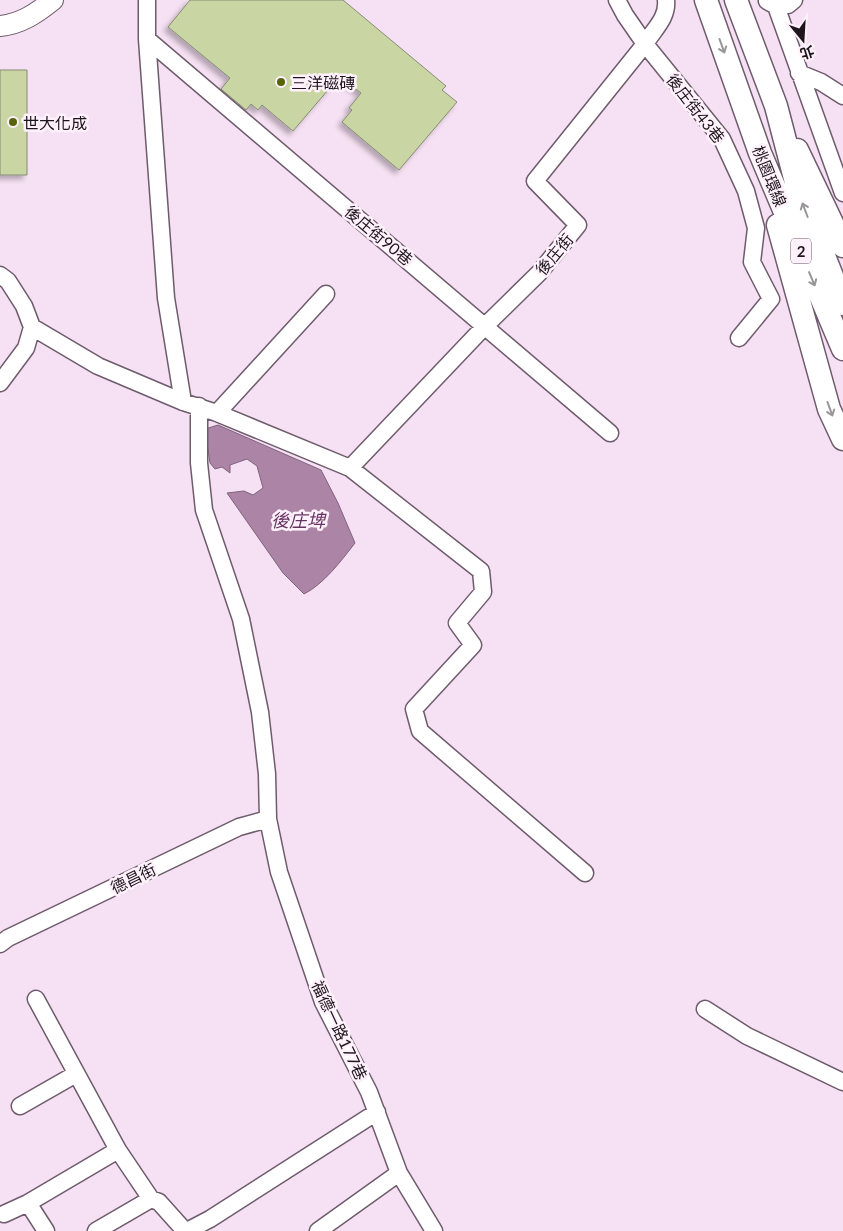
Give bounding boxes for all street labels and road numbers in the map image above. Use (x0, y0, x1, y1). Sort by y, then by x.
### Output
street label: 後庄街43巷 (663, 70, 729, 146)
street label: 桃園環線 (749, 143, 791, 209)
street label: 後庄街90巷 (341, 201, 417, 269)
street label: 後庄街 (531, 230, 577, 278)
road number: 2 (791, 238, 811, 264)
street label: 德昌街 (107, 859, 159, 897)
street label: 福德一路177巷 (309, 977, 371, 1083)

